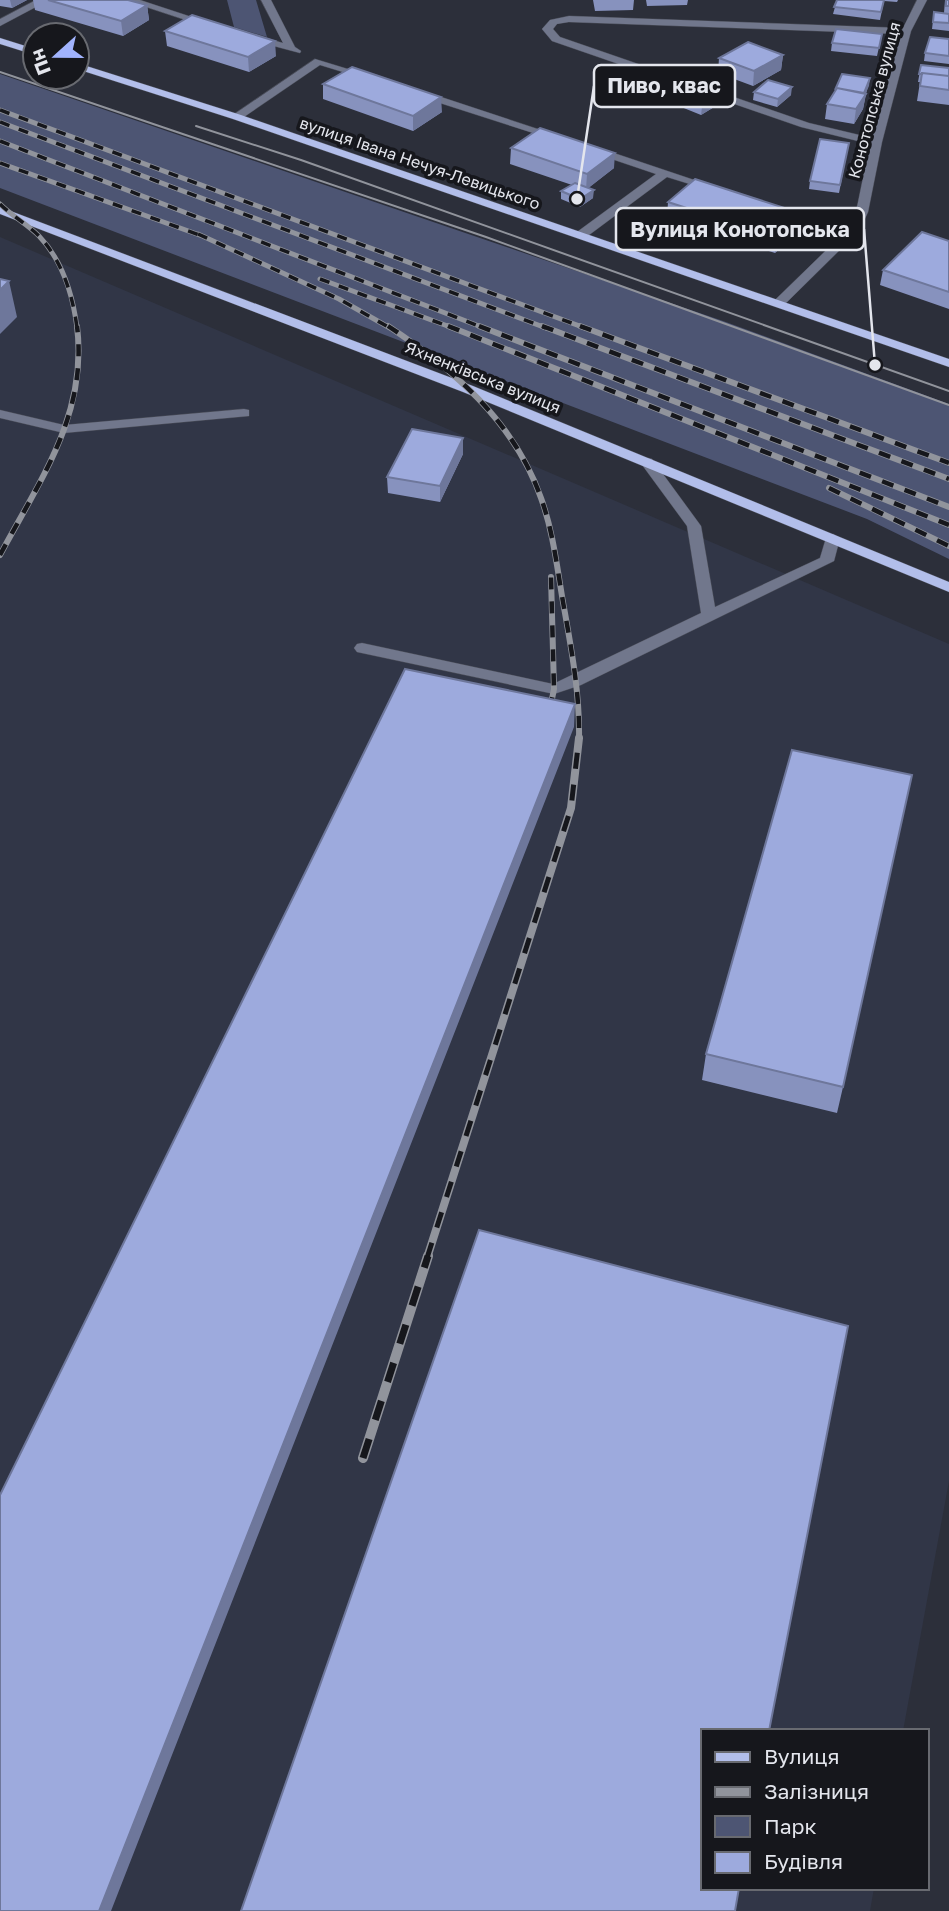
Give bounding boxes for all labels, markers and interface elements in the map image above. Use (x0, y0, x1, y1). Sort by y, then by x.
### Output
street label: Конотопська вулиця (843, 19, 905, 181)
north arrow (21, 21, 91, 91)
text: Пн (24, 46, 55, 78)
callout: Пиво, квас (594, 65, 735, 107)
text: Пиво, квас (607, 72, 721, 98)
street label: вулиця Івана Нечуя-Левицького (297, 112, 543, 214)
callout: Вулиця Конотопська (616, 208, 864, 250)
text: Вулиця Конотопська (630, 216, 850, 242)
street label: Яхненківська вулиця (402, 337, 564, 417)
legend (701, 1729, 928, 1890)
text: Вулиця (764, 1743, 840, 1769)
text: Залізниця (764, 1778, 869, 1804)
text: Парк (764, 1813, 817, 1839)
text: Будівля (764, 1848, 843, 1874)

